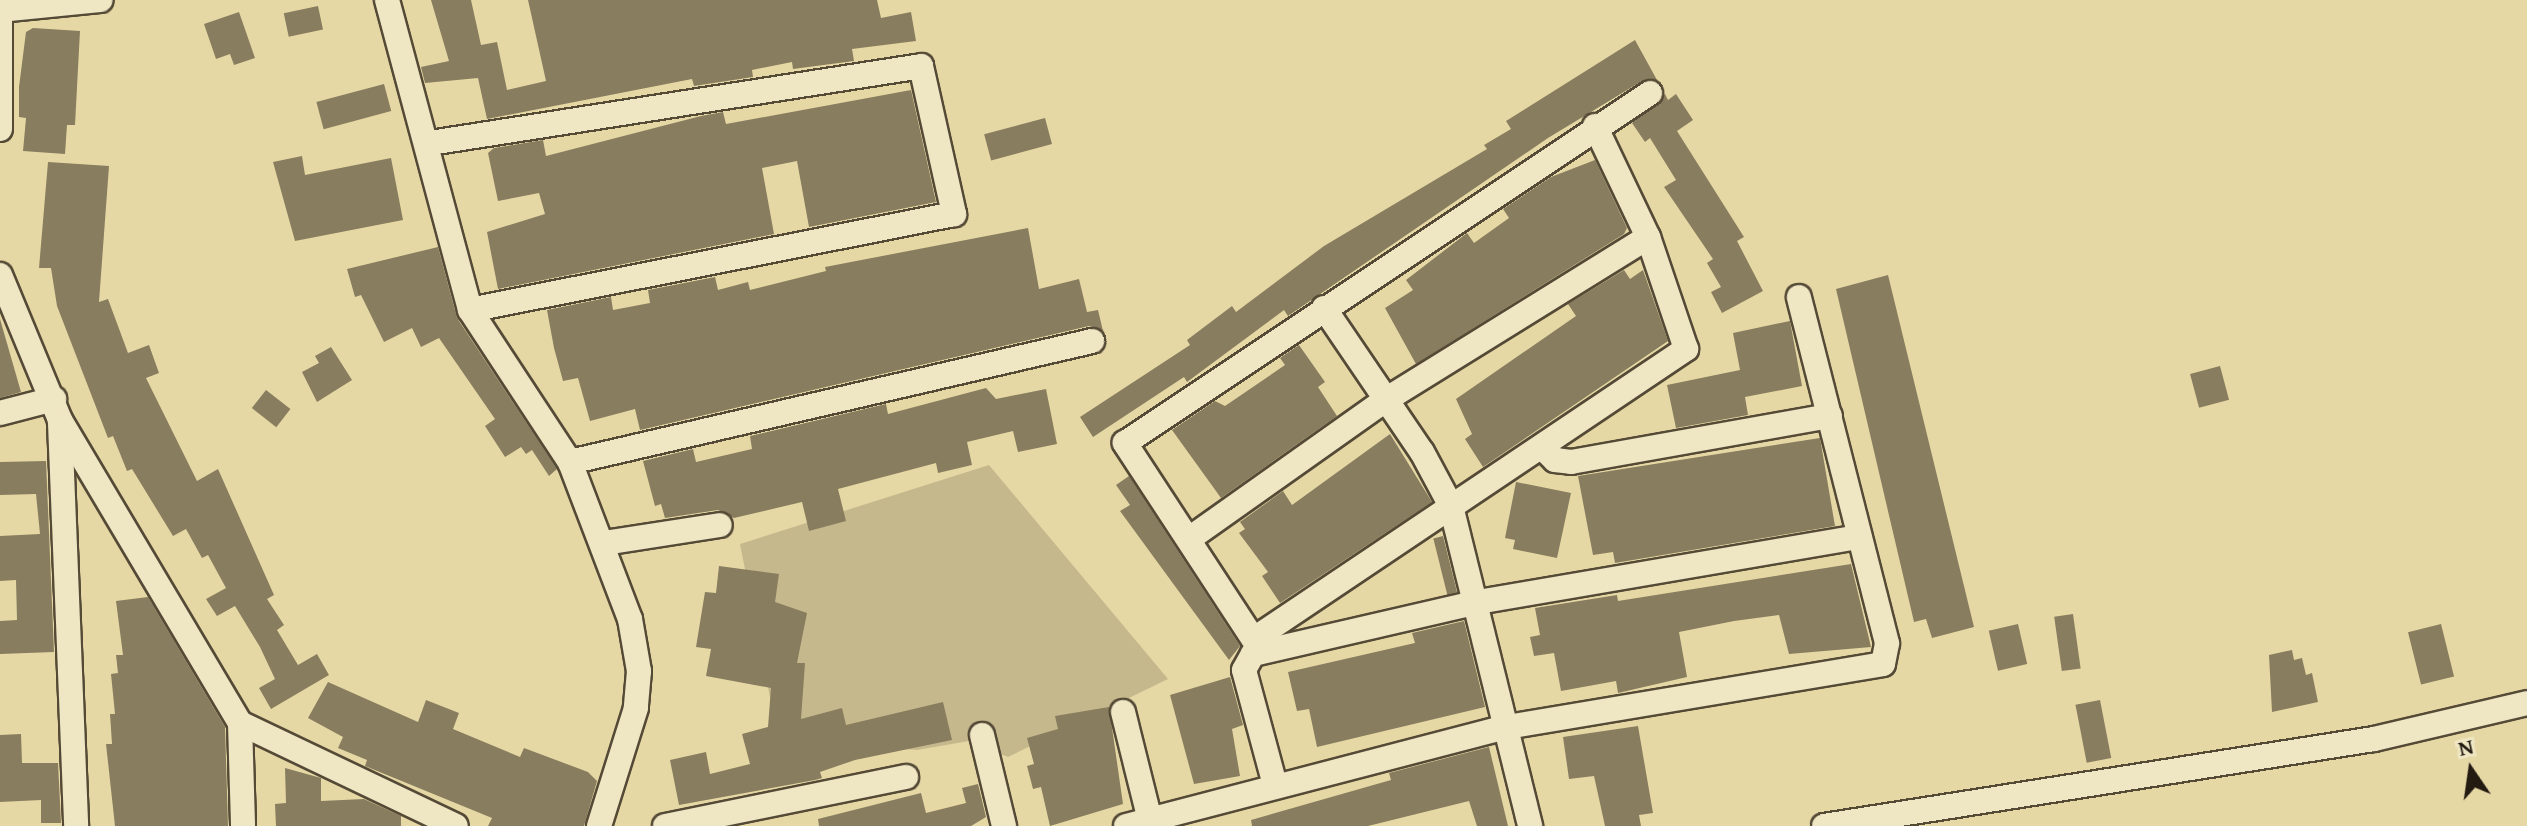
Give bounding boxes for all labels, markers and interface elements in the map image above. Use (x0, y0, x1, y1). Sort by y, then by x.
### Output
text: N (2455, 729, 2476, 764)
north arrow (2431, 730, 2511, 810)

